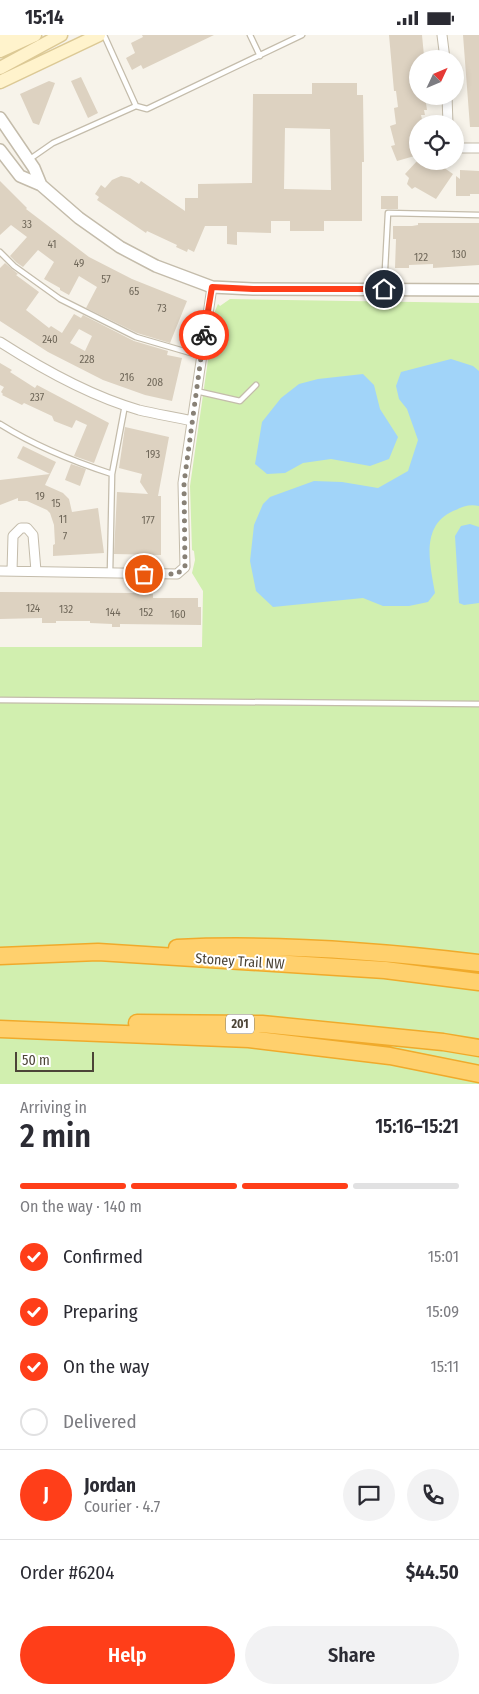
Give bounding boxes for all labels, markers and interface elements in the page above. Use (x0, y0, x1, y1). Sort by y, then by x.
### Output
text: 15:14 (25, 6, 64, 29)
north arrow (409, 50, 464, 105)
map controls (409, 50, 464, 170)
button: locate (409, 115, 464, 170)
house number: 33 (22, 218, 32, 231)
house number: 41 (47, 238, 57, 251)
house number: 130 (452, 248, 467, 261)
house number: 122 (414, 251, 428, 264)
house number: 49 (74, 257, 84, 270)
pin (363, 268, 405, 310)
house number: 57 (101, 273, 111, 286)
icon: home (370, 275, 398, 303)
house number: 65 (129, 285, 139, 298)
house number: 73 (157, 302, 167, 315)
courier (179, 310, 229, 360)
icon: bike (190, 321, 218, 349)
house number: 240 (42, 333, 58, 346)
house number: 228 (79, 353, 95, 366)
house number: 216 (120, 371, 135, 384)
house number: 208 (147, 376, 164, 389)
house number: 237 (30, 391, 45, 404)
house number: 193 (146, 448, 160, 461)
house number: 19 (35, 490, 45, 503)
house number: 15 (51, 497, 61, 510)
house number: 11 (59, 513, 67, 526)
house number: 177 (141, 514, 155, 527)
house number: 7 (63, 530, 68, 543)
pin (123, 553, 165, 595)
icon: bag (130, 560, 158, 588)
house number: 124 (26, 602, 41, 615)
house number: 132 (59, 603, 73, 616)
house number: 144 (106, 606, 121, 619)
house number: 152 (139, 606, 153, 619)
house number: 160 (170, 608, 186, 621)
street label: Stoney Trail NW (195, 950, 286, 973)
road number: 201 (226, 1015, 254, 1034)
scale bar (15, 1049, 94, 1072)
text: 50 m (22, 1052, 50, 1069)
text: Arriving in (20, 1098, 87, 1117)
text: 15:16–15:21 (375, 1115, 459, 1138)
text: 2 min (20, 1117, 91, 1155)
text: On the way · 140 m (20, 1197, 142, 1216)
icon: check (20, 1243, 48, 1271)
text: Confirmed (63, 1245, 143, 1268)
text: 15:01 (428, 1247, 459, 1266)
icon: check (20, 1298, 48, 1326)
text: Preparing (63, 1300, 138, 1323)
text: 15:09 (426, 1302, 459, 1321)
icon: check (20, 1353, 48, 1381)
text: On the way (63, 1355, 149, 1378)
text: 15:11 (430, 1357, 459, 1376)
text: Delivered (63, 1410, 137, 1433)
button: chat (343, 1469, 395, 1521)
button: phone (407, 1469, 459, 1521)
text: Jordan (84, 1474, 136, 1497)
text: J (43, 1483, 49, 1506)
text: Courier · 4.7 (84, 1497, 160, 1516)
text: Order #6204 (20, 1561, 114, 1584)
text: $44.50 (406, 1561, 459, 1584)
button: Help (20, 1626, 235, 1684)
button: Share (245, 1626, 459, 1684)

